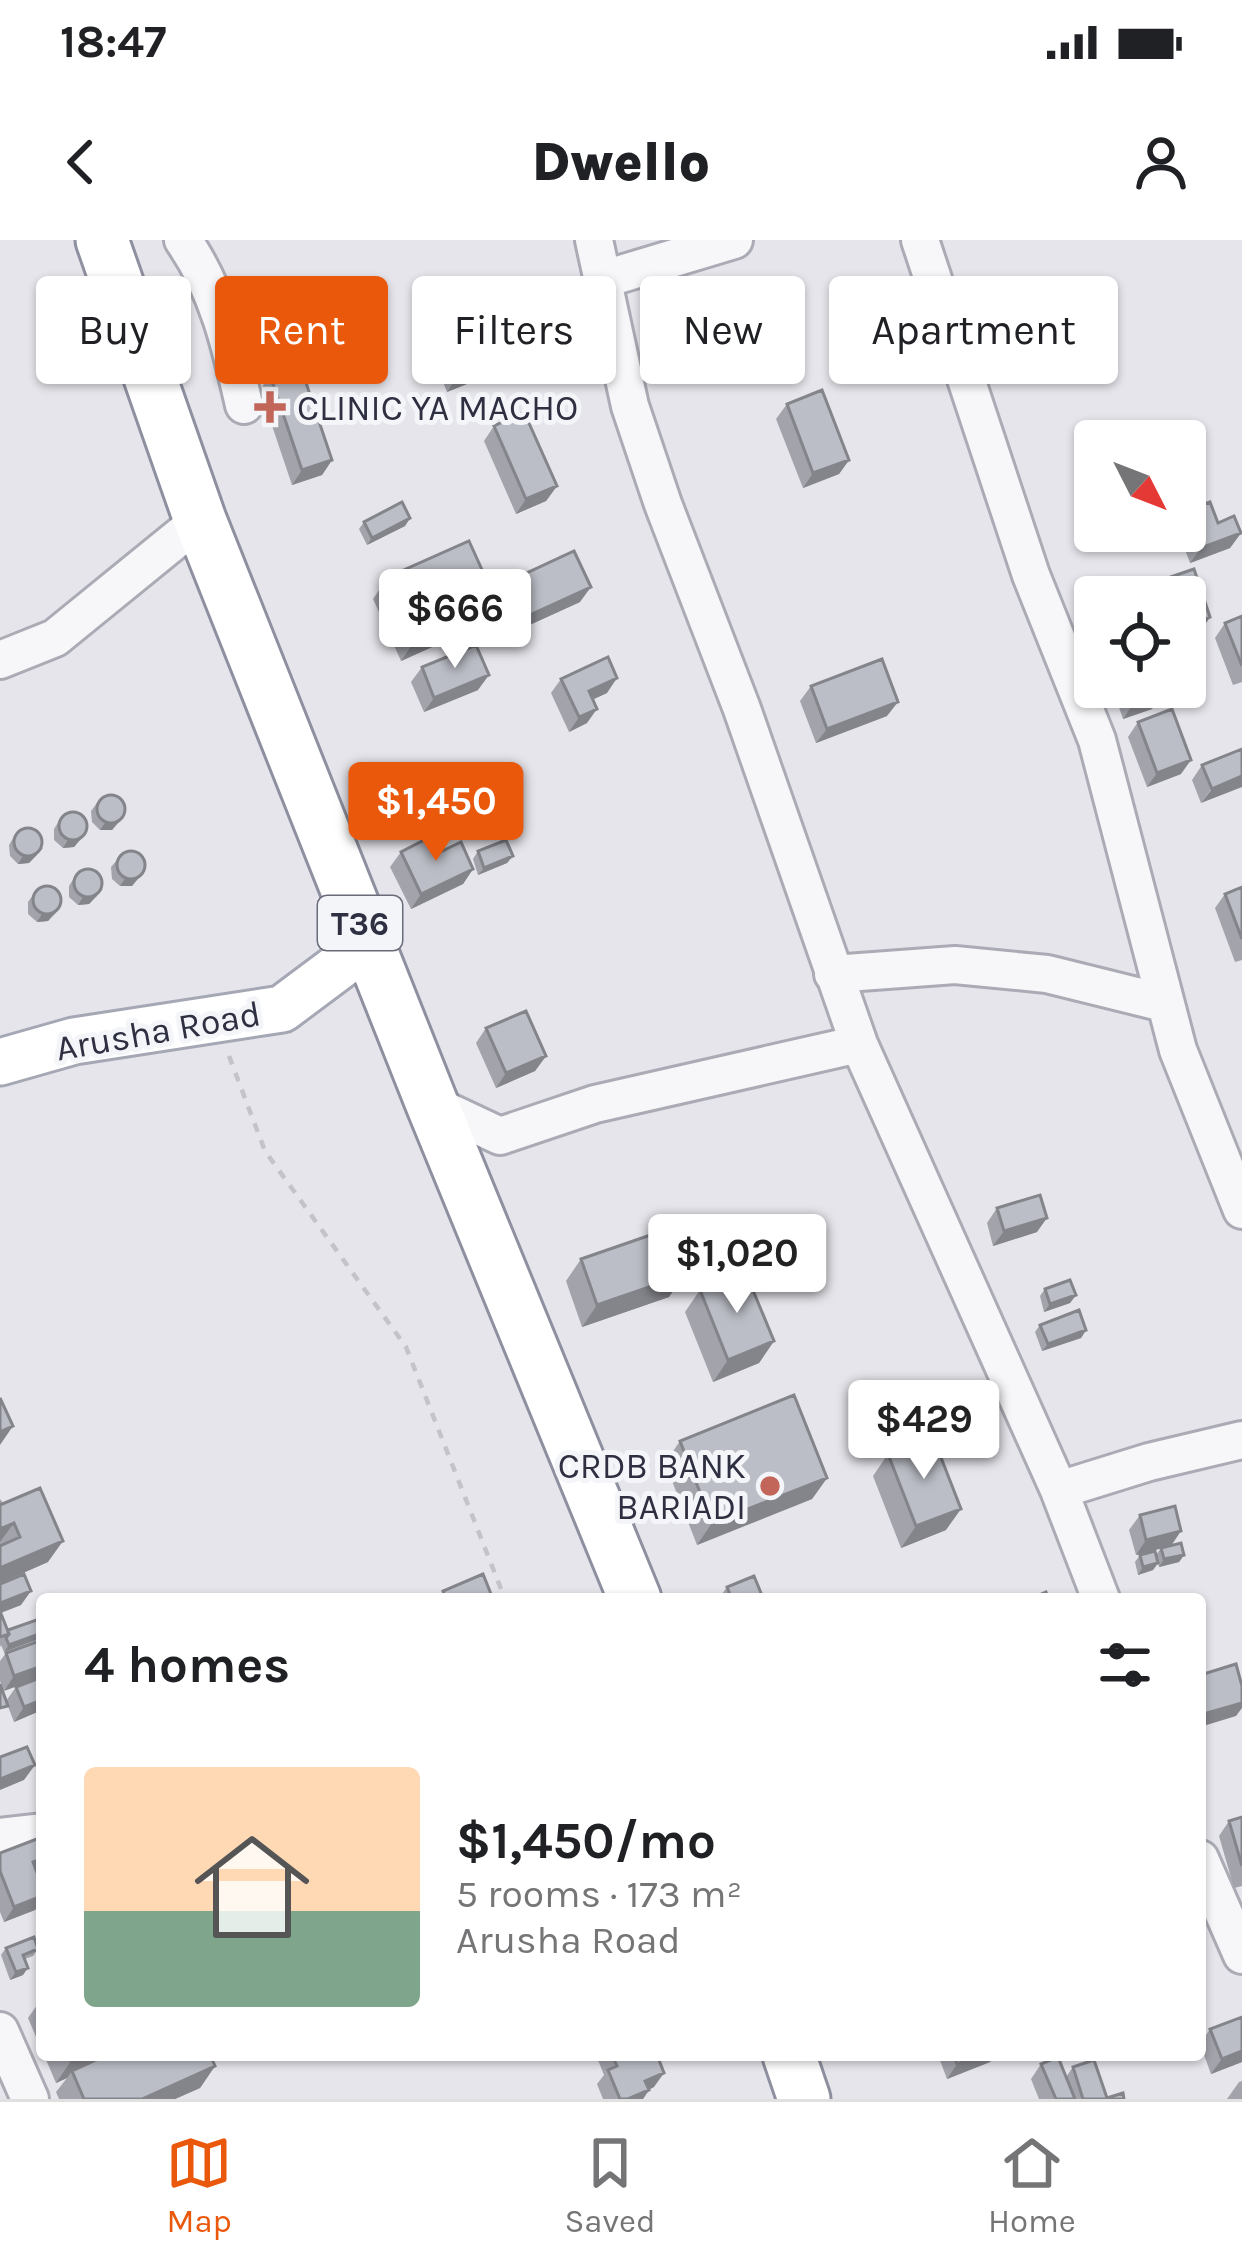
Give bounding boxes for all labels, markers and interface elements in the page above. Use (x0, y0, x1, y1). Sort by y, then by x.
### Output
text: 18:47 (60, 16, 166, 68)
icon: back (48, 129, 114, 195)
icon: person (1128, 129, 1194, 195)
text: Dwello (532, 130, 710, 194)
chip: Buy (36, 276, 191, 384)
chip: Rent (215, 276, 388, 384)
chip: Filters (412, 276, 616, 384)
chip: New (640, 276, 805, 384)
chip: Apartment (829, 276, 1118, 384)
place label: CLINIC YA MACHO (297, 387, 578, 429)
marker: CLINIC YA MACHO (254, 391, 286, 423)
north arrow (1074, 420, 1206, 552)
map controls (1074, 420, 1206, 708)
pin: $666 (384, 569, 526, 671)
button: locate (1074, 576, 1206, 708)
text: $666 (406, 585, 504, 631)
pin: $1,450 (338, 762, 534, 864)
text: $1,450 (375, 778, 497, 824)
road number: T36 (318, 896, 402, 950)
street label: Arusha Road (52, 992, 264, 1070)
pin: $1,020 (639, 1214, 835, 1316)
text: $1,020 (675, 1230, 799, 1276)
pin: $429 (853, 1380, 995, 1482)
text: $429 (875, 1396, 973, 1442)
place label: CRDB BANK BARIADI (558, 1445, 746, 1528)
marker: CRDB BANK BARIADI (757, 1473, 783, 1499)
icon: filters (1092, 1632, 1158, 1698)
text: 4 homes (84, 1635, 290, 1695)
text: $1,450/mo (456, 1811, 716, 1871)
icon: home (180, 1815, 324, 1959)
text: 5 rooms · 173 m² (456, 1871, 742, 1917)
text: Arusha Road (456, 1917, 681, 1963)
tab: Map (166, 2130, 232, 2240)
tab: Saved (564, 2130, 656, 2240)
tab: Home (988, 2130, 1076, 2240)

